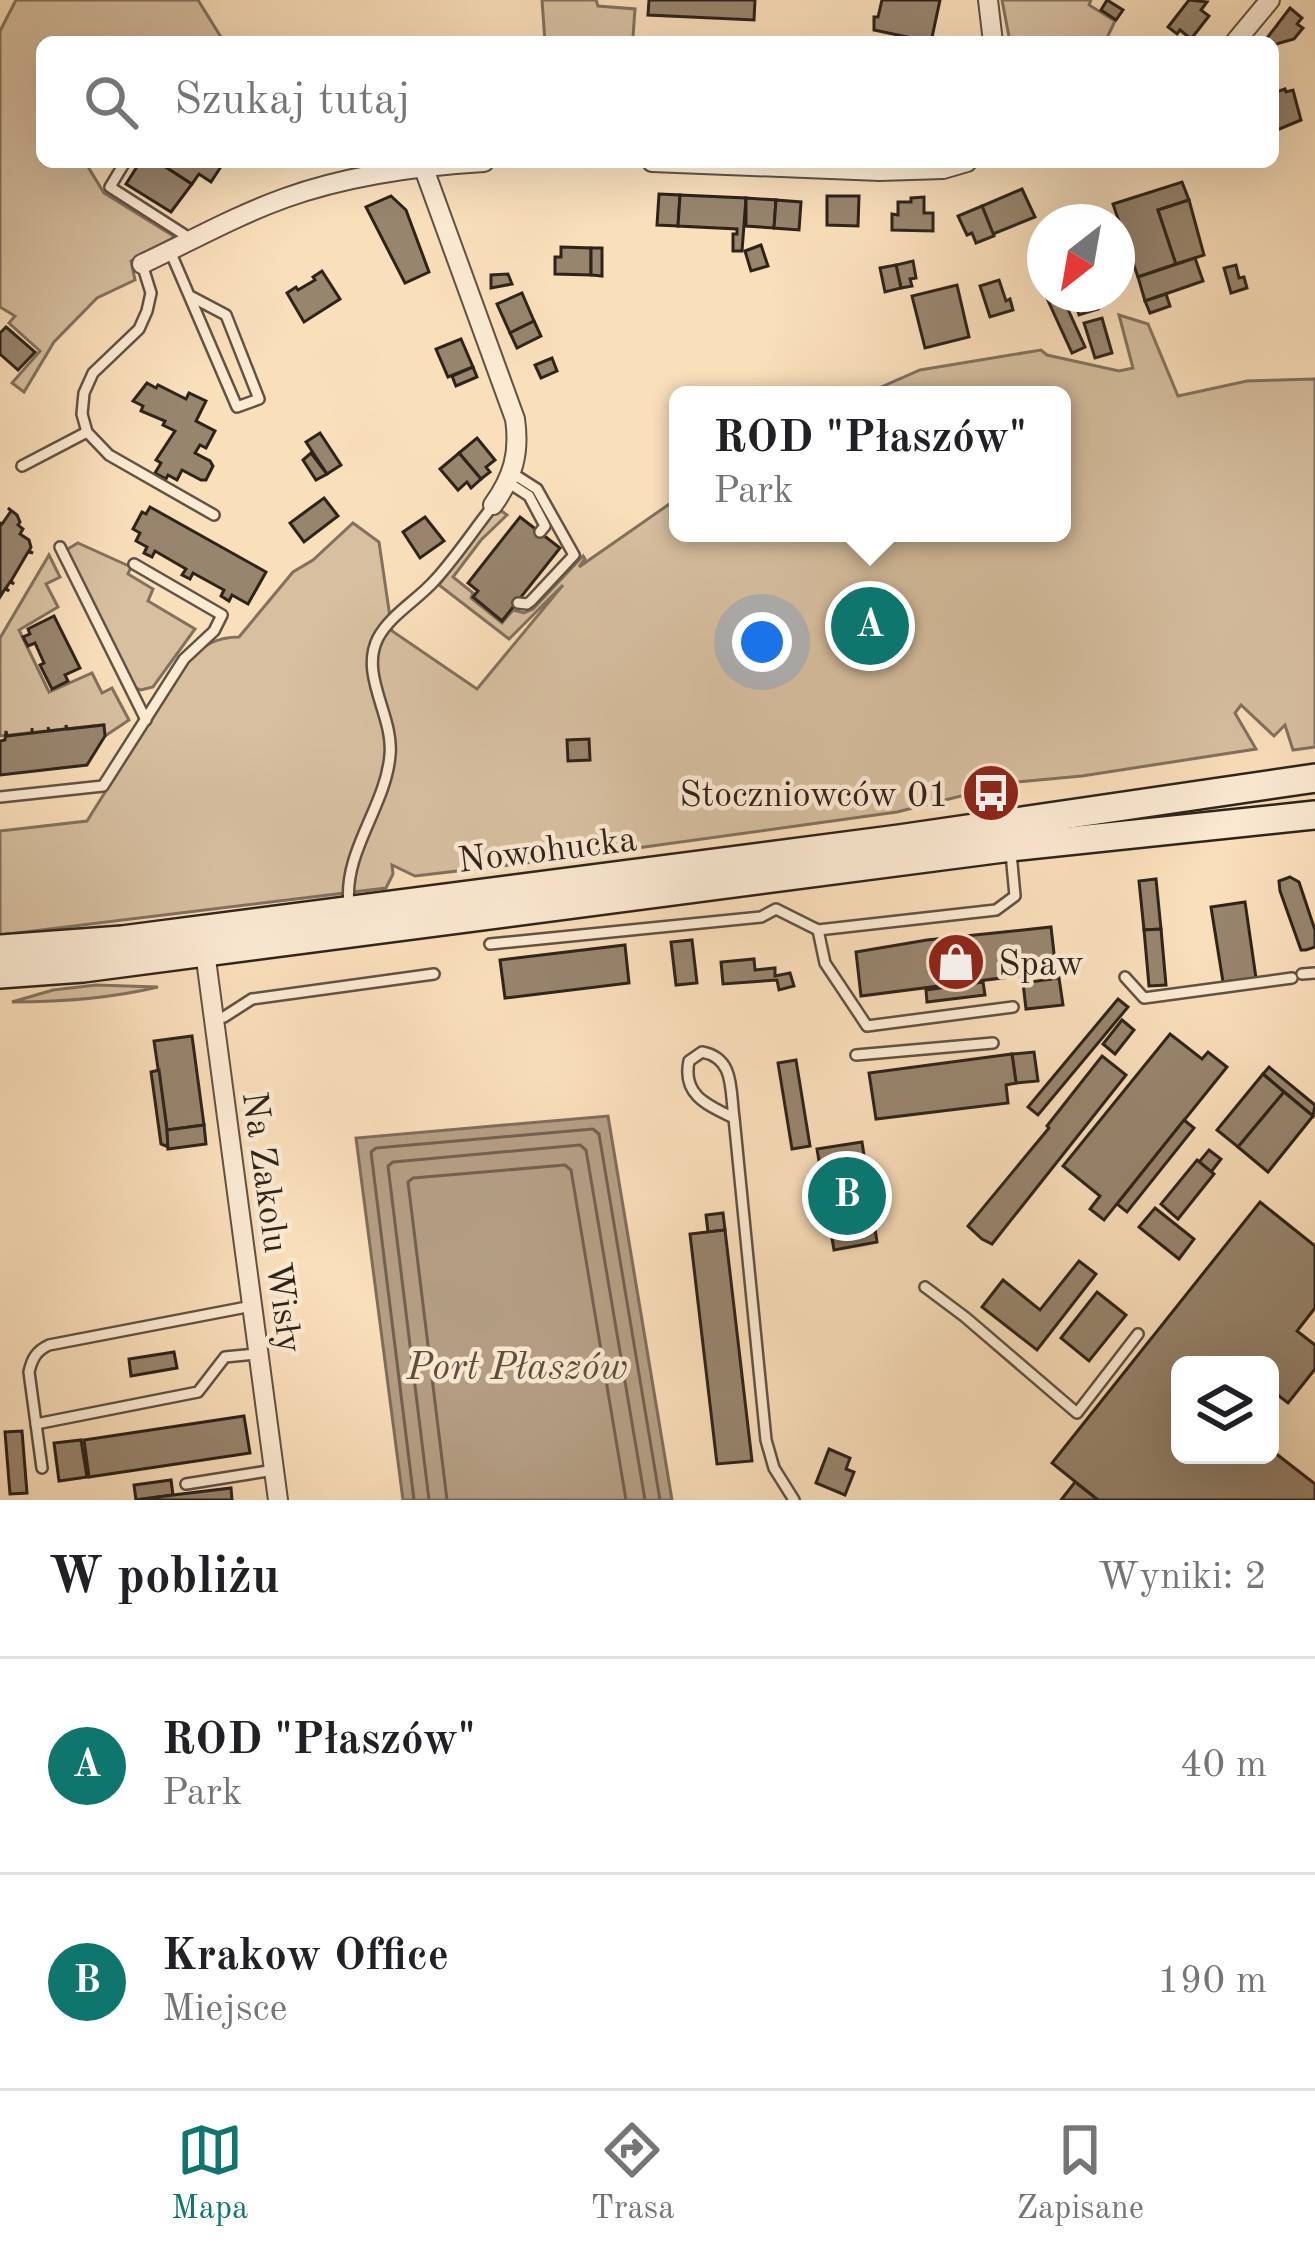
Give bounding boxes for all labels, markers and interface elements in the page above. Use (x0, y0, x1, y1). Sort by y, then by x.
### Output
search box (36, 36, 1279, 168)
icon: search (78, 69, 144, 135)
text: Szukaj tutaj (174, 79, 411, 124)
north arrow (1027, 204, 1135, 312)
popup (669, 386, 1071, 542)
text: ROD "Płaszów" (713, 417, 1027, 462)
text: Park (713, 472, 794, 511)
pin: A (831, 581, 909, 671)
your location (732, 612, 792, 672)
bus stop icon: Stoczniowców 01 (960, 762, 1022, 824)
place label: Stoczniowców 01 (679, 779, 949, 815)
street label: Nowohucka (456, 823, 639, 881)
shop icon: Spaw (925, 931, 987, 993)
place label: Spaw (998, 948, 1084, 984)
street label: Na Zakolu Wisły (234, 1089, 306, 1356)
pin: B (808, 1151, 886, 1241)
water label: Port Płaszów (406, 1349, 628, 1388)
map controls (1171, 1356, 1279, 1464)
button: layers (1171, 1356, 1279, 1464)
text: W pobliżu (48, 1553, 280, 1604)
text: Wyniki: 2 (1098, 1558, 1267, 1597)
text: ROD "Płaszów" (162, 1719, 476, 1764)
text: A (72, 1746, 102, 1785)
text: 40 m (1180, 1746, 1267, 1785)
text: Park (162, 1774, 242, 1813)
text: Krakow Office (162, 1935, 449, 1980)
text: B (73, 1962, 101, 2001)
text: 190 m (1157, 1962, 1267, 2001)
text: Miejsce (162, 1990, 288, 2029)
tab: Mapa (171, 2117, 248, 2230)
tab: Trasa (590, 2117, 674, 2230)
tab: Zapisane (1017, 2117, 1144, 2230)

